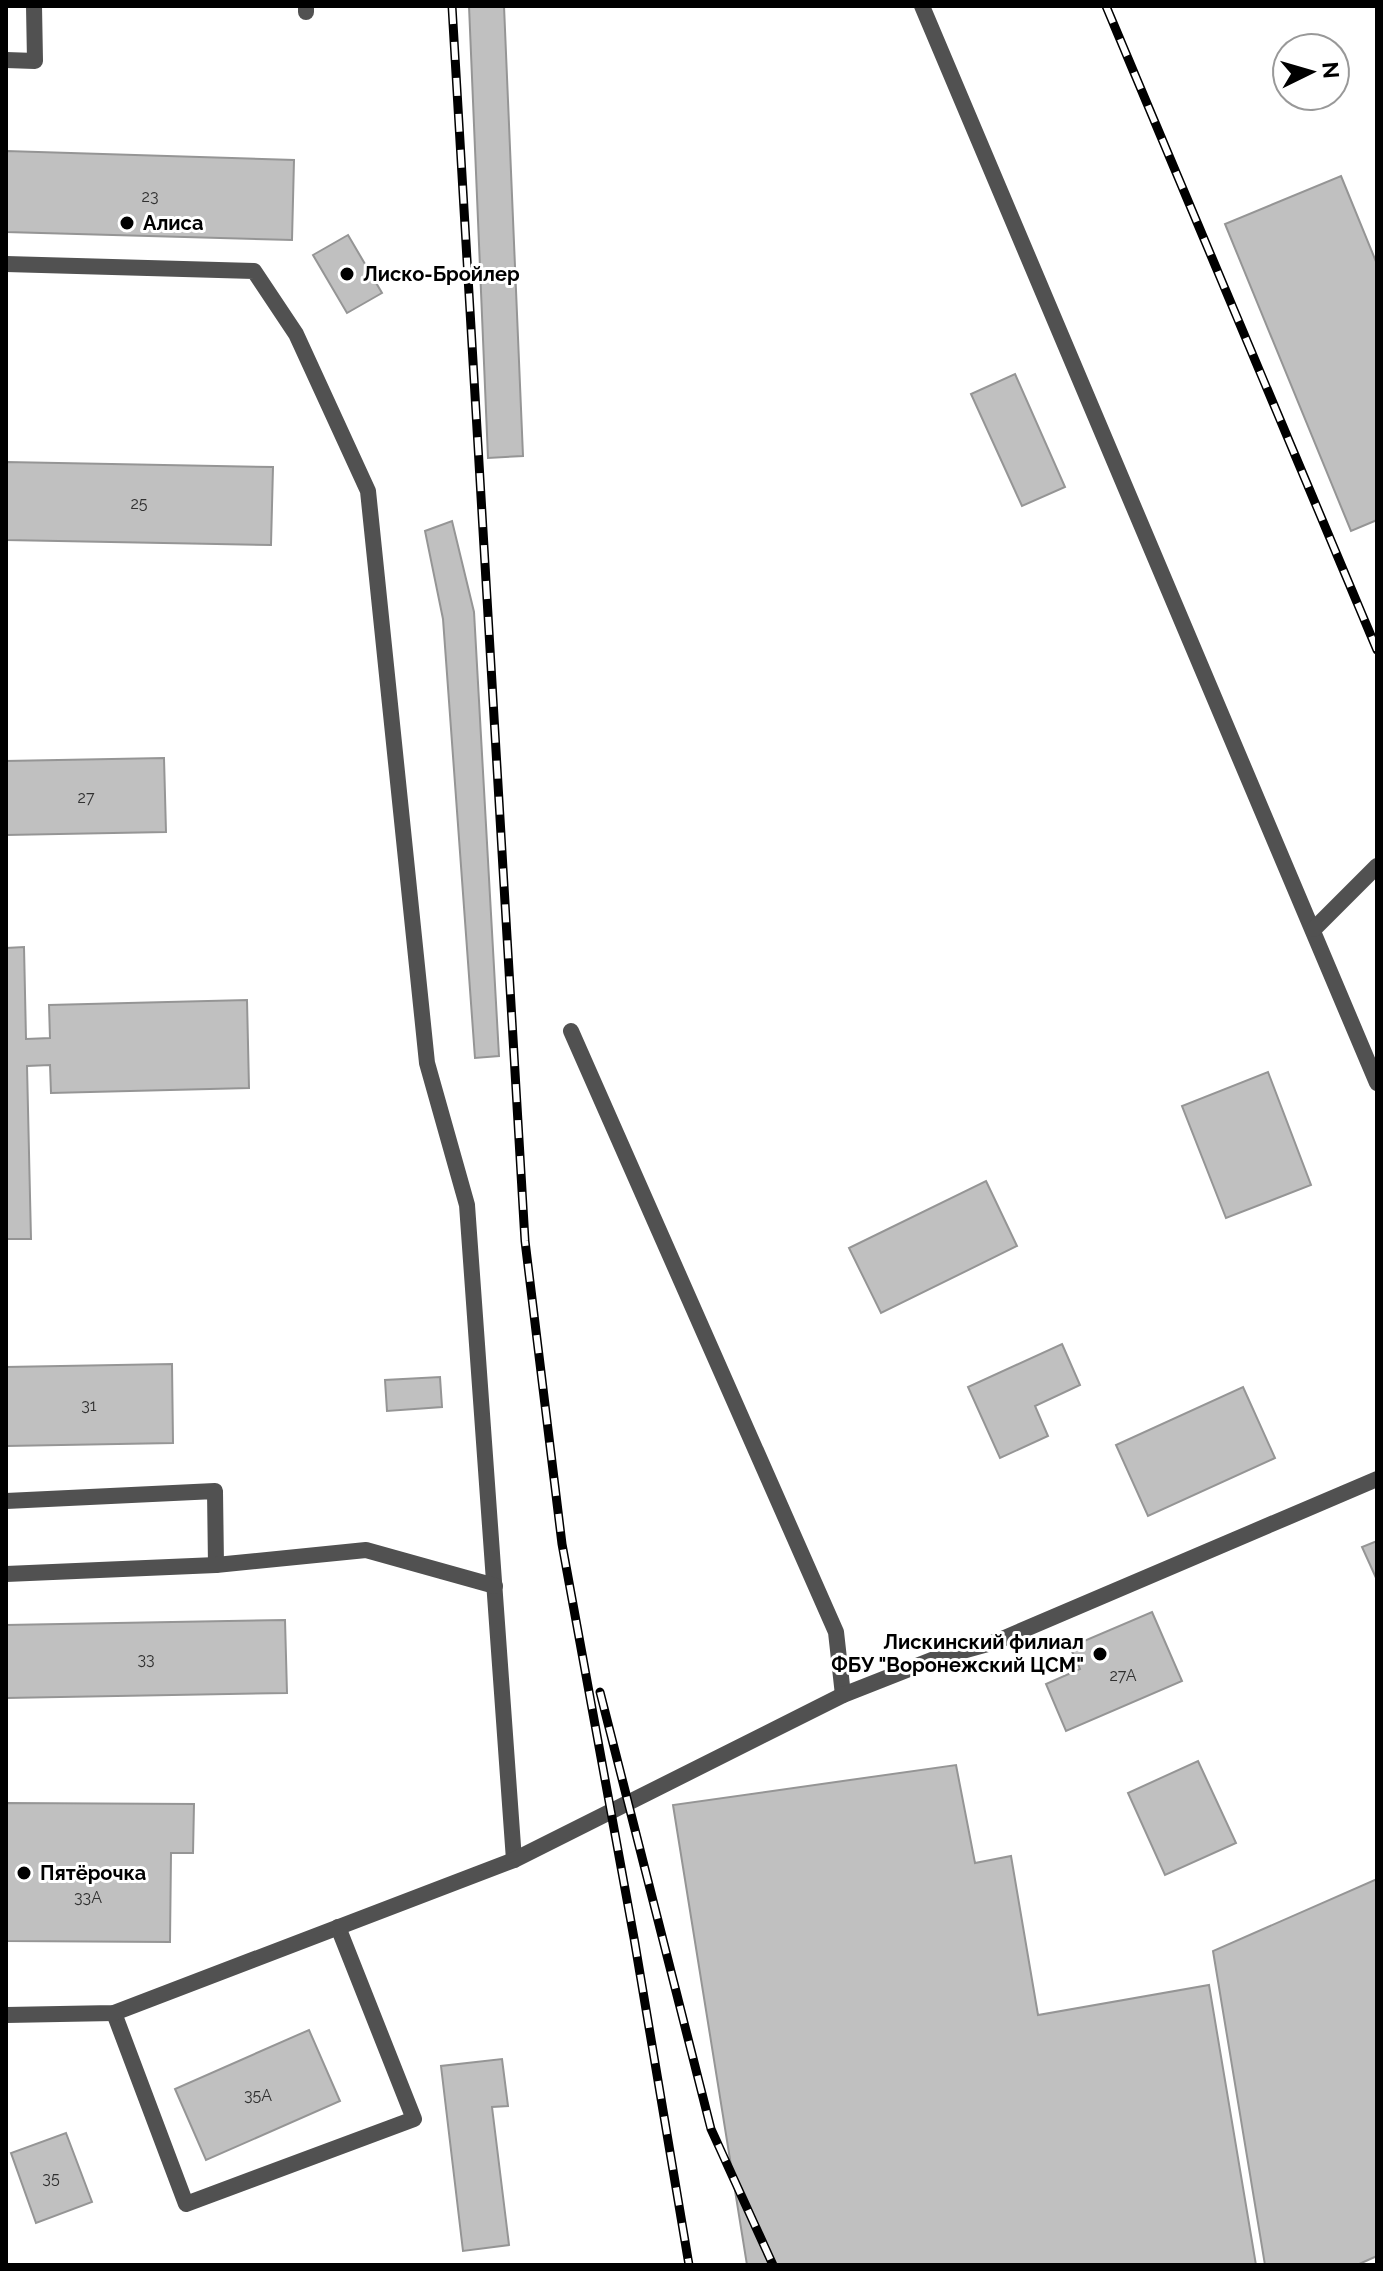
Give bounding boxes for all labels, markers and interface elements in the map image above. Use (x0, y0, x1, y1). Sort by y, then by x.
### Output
north arrow (1271, 32, 1351, 112)
text: N (1317, 61, 1345, 80)
house number: 23 (142, 187, 158, 206)
place label: Алиса (143, 211, 203, 235)
marker: Алиса (118, 214, 136, 232)
place label: Лиско-Бройлер (363, 262, 520, 286)
marker: Лиско-Бройлер (338, 265, 356, 283)
house number: 25 (130, 494, 148, 513)
house number: 27 (78, 788, 95, 807)
house number: 31 (81, 1396, 97, 1415)
place label: Лискинский филиал ФБУ "Воронежский ЦСМ" (831, 1630, 1084, 1677)
marker: Лискинский филиал ФБУ "Воронежский ЦСМ" (1091, 1645, 1109, 1663)
house number: 33 (137, 1650, 155, 1669)
house number: 27А (1110, 1666, 1137, 1685)
place label: Пятёрочка (40, 1861, 146, 1885)
marker: Пятёрочка (15, 1864, 33, 1882)
house number: 33А (74, 1888, 102, 1907)
house number: 35А (244, 2086, 272, 2105)
house number: 35 (42, 2169, 60, 2188)

